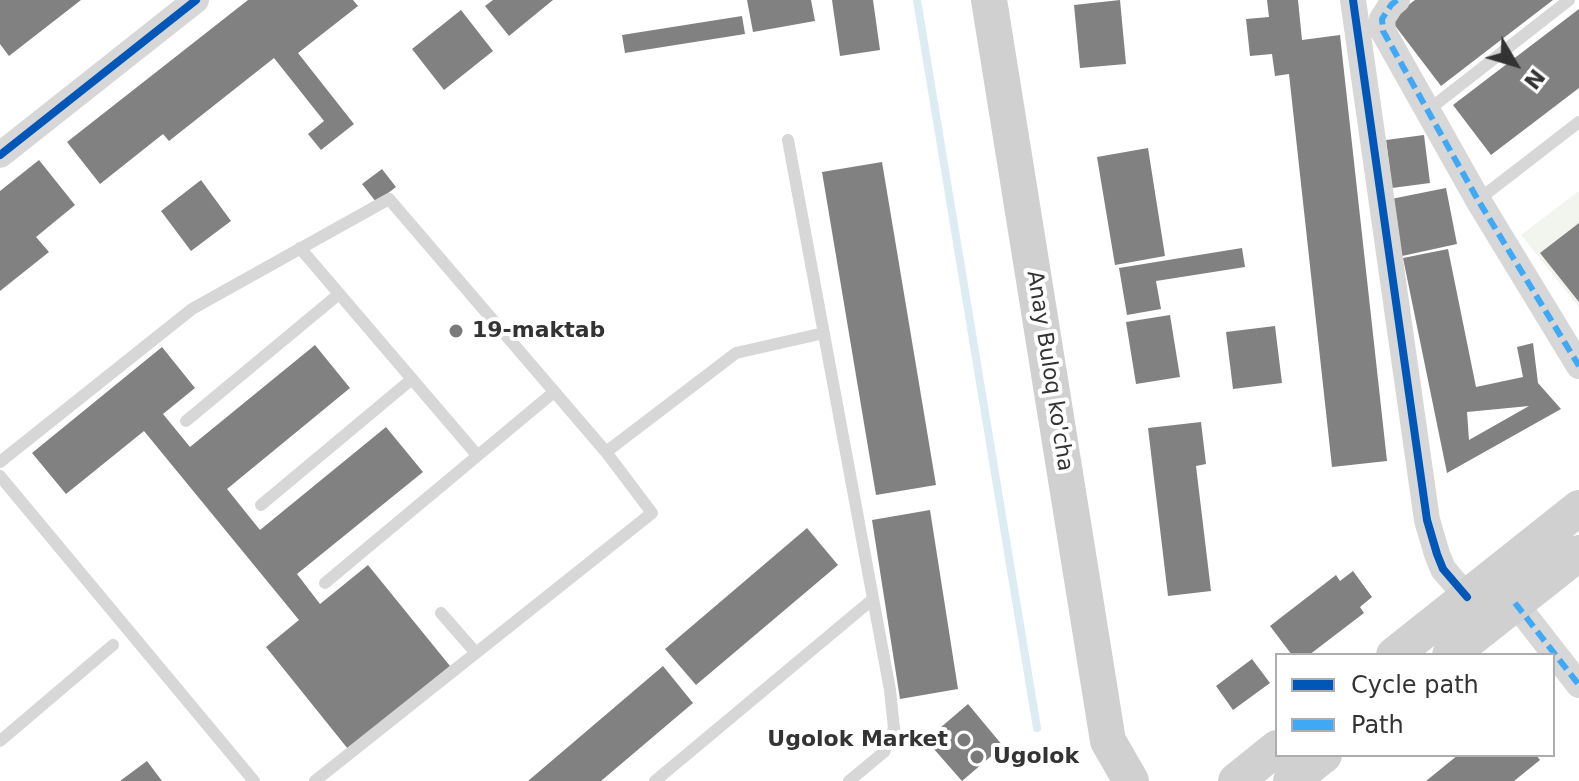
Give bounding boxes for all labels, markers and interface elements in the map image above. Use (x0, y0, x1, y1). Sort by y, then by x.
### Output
north arrow (1475, 24, 1555, 104)
text: N (1519, 64, 1550, 94)
street label: Anay Buloq ko'cha (1020, 269, 1078, 473)
place label: 19-maktab (472, 318, 605, 344)
marker: 19-maktab (447, 322, 465, 340)
legend (1275, 653, 1555, 757)
text: Cycle path (1351, 671, 1479, 699)
text: Path (1351, 711, 1404, 739)
place label: Ugolok Market (767, 727, 948, 753)
marker: Ugolok Market (955, 731, 973, 749)
place label: Ugolok (993, 744, 1079, 770)
marker: Ugolok (968, 748, 986, 766)

